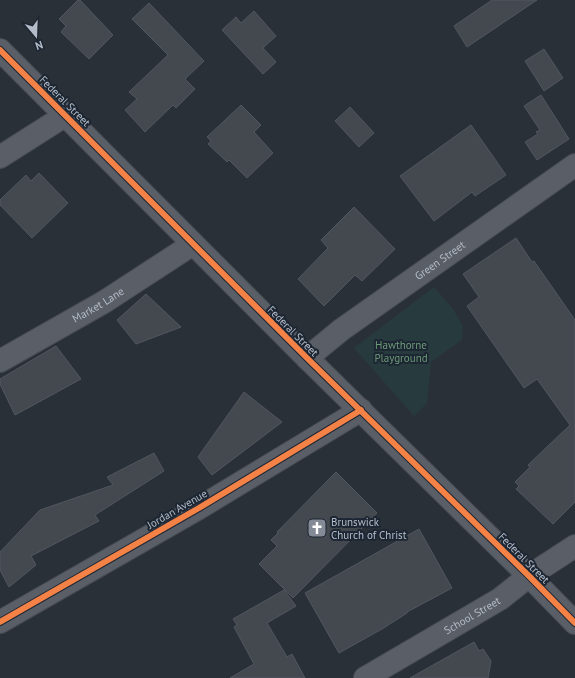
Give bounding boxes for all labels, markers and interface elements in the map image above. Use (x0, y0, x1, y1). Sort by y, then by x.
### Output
north arrow (16, 16, 56, 56)
text: N (34, 38, 45, 53)
street label: Federal Street (37, 73, 94, 130)
street label: Green Street (412, 238, 468, 283)
street label: Market Lane (70, 284, 127, 326)
street label: Federal Street (265, 303, 322, 360)
park label: Hawthorne Playground (374, 338, 428, 365)
street label: Jordan Avenue (144, 486, 210, 532)
place label: Brunswick Church of Christ (331, 515, 407, 542)
church icon: Brunswick Church of Christ (306, 517, 328, 539)
street label: Federal Street (496, 530, 553, 587)
street label: School Street (441, 593, 503, 637)

